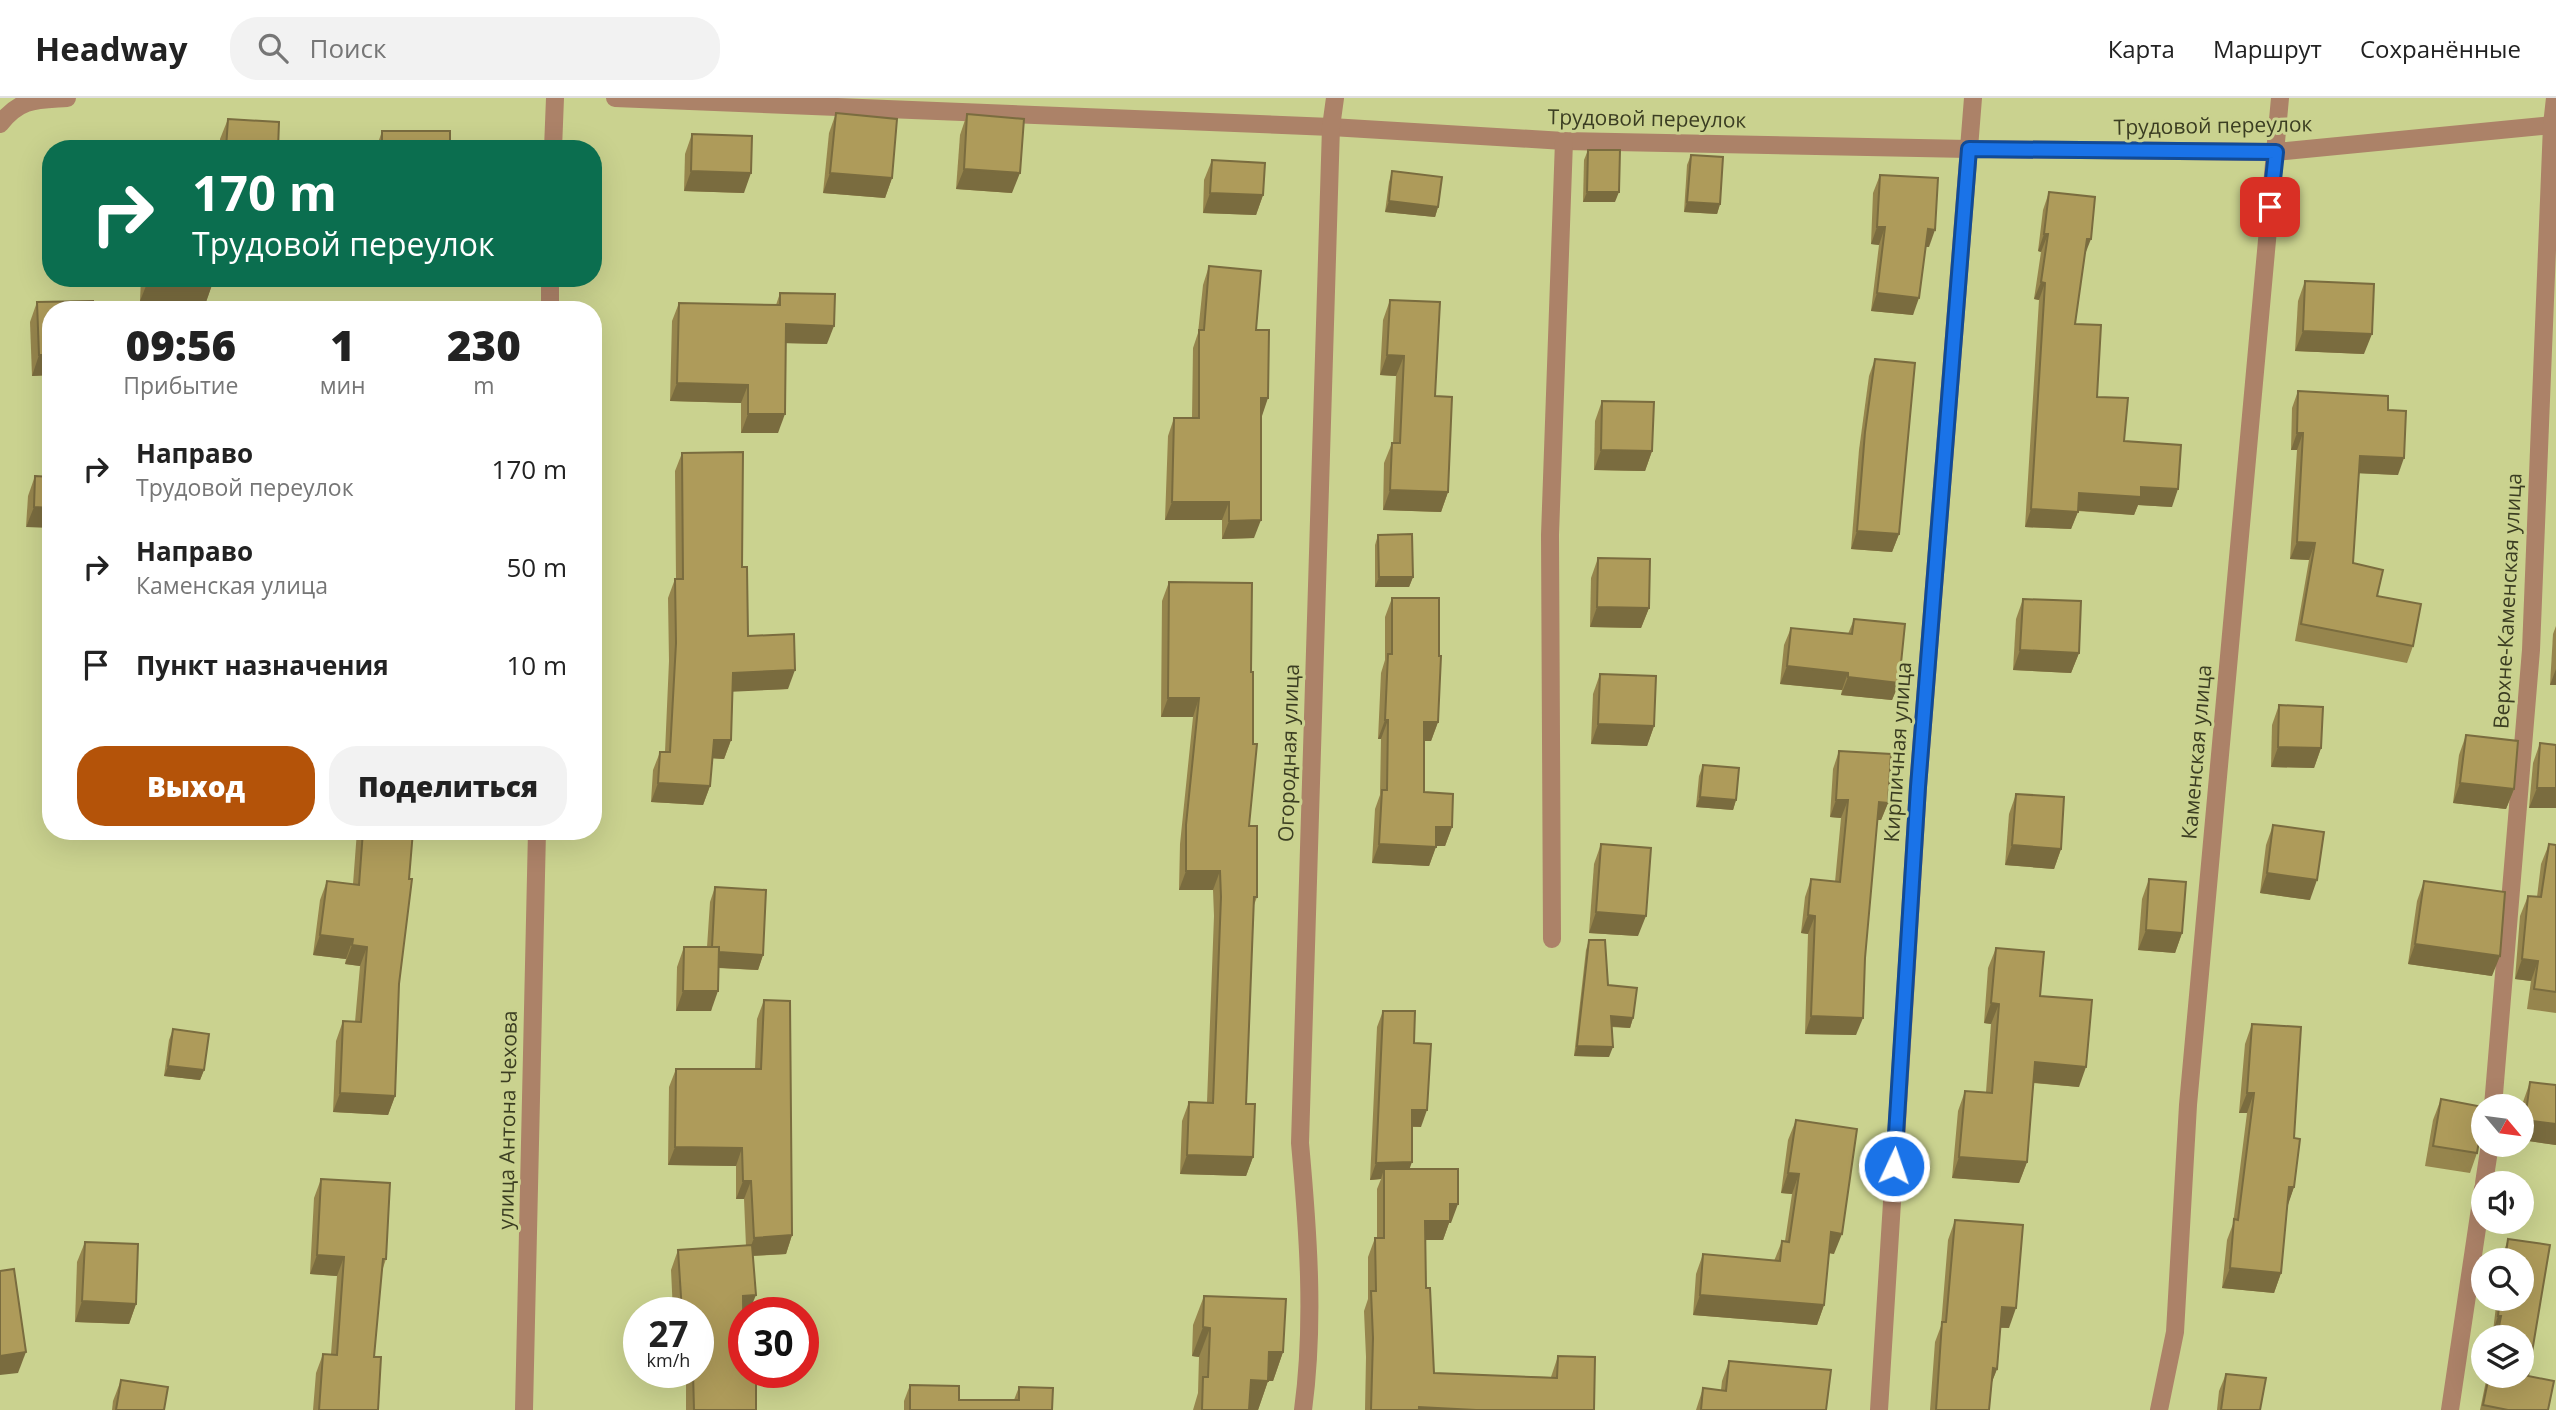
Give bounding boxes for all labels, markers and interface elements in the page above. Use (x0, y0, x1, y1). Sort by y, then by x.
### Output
search box (230, 17, 720, 80)
text: Headway (35, 26, 188, 71)
icon: search (254, 29, 292, 67)
text: Поиск (310, 30, 387, 66)
text: Карта (2108, 32, 2175, 65)
text: Маршрут (2213, 32, 2322, 65)
text: Сохранённые (2360, 32, 2521, 65)
street label: Трудовой переулок (1547, 102, 1747, 134)
street label: Трудовой переулок (2113, 109, 2313, 141)
text: 170 m (192, 159, 337, 225)
icon: right (77, 168, 168, 259)
pin (2240, 177, 2300, 237)
icon: arrive (2251, 188, 2289, 226)
text: Трудовой переулок (192, 222, 495, 265)
text: 09:56 (126, 316, 236, 373)
text: 1 (330, 316, 355, 373)
text: 230 (447, 316, 521, 373)
text: Прибытие (123, 369, 238, 401)
text: мин (320, 369, 366, 401)
text: m (473, 369, 494, 401)
text: Направо (136, 435, 253, 471)
icon: right (77, 450, 115, 488)
text: 170 m (492, 451, 567, 487)
text: Трудовой переулок (136, 471, 354, 503)
street label: Верхне-Каменская улица (2486, 472, 2528, 730)
text: Направо (136, 533, 253, 569)
icon: right (77, 548, 115, 586)
text: 50 m (506, 549, 567, 585)
text: Каменская улица (136, 569, 328, 601)
icon: arrive (77, 646, 115, 684)
text: Пункт назначения (136, 647, 389, 683)
text: 10 m (506, 647, 567, 683)
street label: Кирпичная улица (1877, 661, 1917, 843)
street label: Огородная улица (1271, 663, 1305, 843)
street label: Каменская улица (2174, 663, 2218, 840)
button: Выход (77, 746, 315, 826)
button: Поделиться (329, 746, 567, 826)
street label: улица Антона Чехова (491, 1010, 523, 1230)
north arrow (2471, 1094, 2534, 1157)
map controls (2471, 1094, 2534, 1388)
position arrow (1857, 1129, 1931, 1203)
button: sound (2471, 1171, 2534, 1234)
button: search (2471, 1248, 2534, 1311)
speed limit sign: 30 (728, 1297, 819, 1388)
text: 27 (648, 1310, 689, 1357)
button: layers (2471, 1325, 2534, 1388)
text: km/h (647, 1348, 690, 1372)

